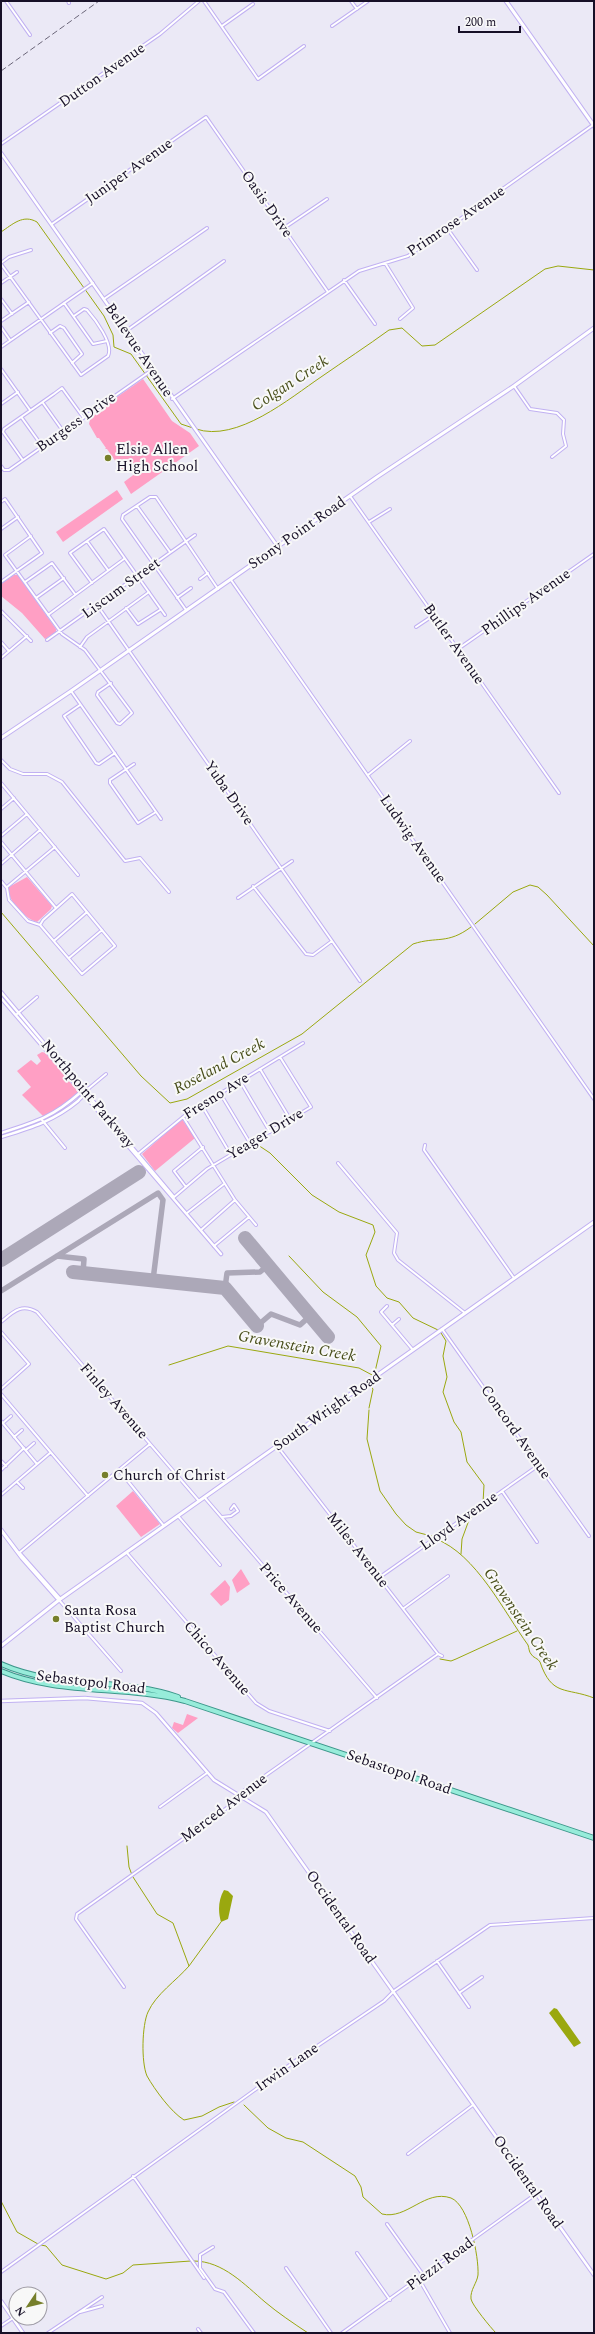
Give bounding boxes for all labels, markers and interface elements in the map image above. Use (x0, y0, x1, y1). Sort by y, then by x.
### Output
scale bar (459, 8, 520, 34)
text: 200 m (465, 13, 496, 32)
street label: Dutton Avenue (54, 37, 150, 113)
street label: Juniper Avenue (80, 132, 178, 210)
street label: Oasis Drive (235, 166, 299, 242)
street label: Primrose Avenue (402, 180, 510, 262)
street label: Bellevue Avenue (99, 298, 179, 402)
water label: Colgan Creek (247, 349, 334, 417)
street label: Burgess Drive (31, 386, 121, 458)
place label: Elsie Allen High School (116, 438, 198, 478)
marker: Elsie Allen High School (103, 453, 113, 463)
street label: Stony Point Road (243, 491, 351, 575)
street label: Liscum Street (77, 552, 165, 624)
street label: Phillips Avenue (477, 563, 575, 641)
street label: Butler Avenue (417, 599, 491, 689)
street label: Yuba Drive (198, 756, 260, 830)
street label: Ludwig Avenue (374, 790, 452, 888)
water label: Roseland Creek (169, 1032, 270, 1100)
street label: Northpoint Parkway (36, 1035, 141, 1154)
street label: Fresno Ave (178, 1067, 254, 1125)
street label: Yeager Drive (222, 1102, 308, 1166)
water label: Gravenstein Creek (236, 1324, 358, 1368)
street label: Finley Avenue (74, 1358, 154, 1444)
street label: South Wright Road (268, 1365, 386, 1457)
street label: Concord Avenue (475, 1380, 557, 1484)
place label: Church of Christ (113, 1464, 226, 1487)
marker: Church of Christ (100, 1470, 110, 1480)
street label: Lloyd Avenue (415, 1486, 503, 1556)
street label: Miles Avenue (321, 1507, 395, 1593)
street label: Price Avenue (254, 1557, 328, 1639)
water label: Gravenstein Creek (478, 1563, 565, 1676)
place label: Santa Rosa Baptist Church (64, 1599, 165, 1639)
marker: Santa Rosa Baptist Church (51, 1614, 61, 1624)
street label: Chico Avenue (178, 1615, 256, 1701)
street label: Sebastopol Road (35, 1664, 147, 1700)
street label: Sebastopol Road (343, 1743, 455, 1801)
street label: Merced Avenue (176, 1768, 272, 1848)
street label: Occidental Road (300, 1865, 382, 1969)
street label: Irwin Lane (250, 2037, 324, 2097)
street label: Occidental Road (487, 2130, 569, 2234)
street label: Piezzi Road (402, 2232, 478, 2296)
north arrow (8, 2286, 48, 2326)
text: N (11, 2303, 30, 2320)

